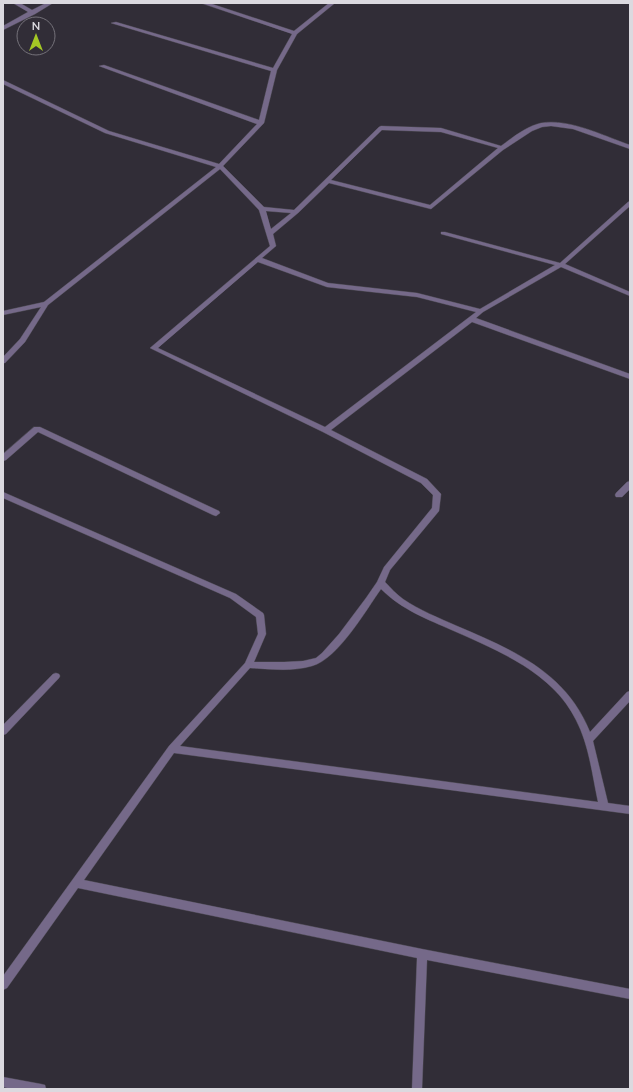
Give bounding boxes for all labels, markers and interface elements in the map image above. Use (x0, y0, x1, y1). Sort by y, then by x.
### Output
north arrow (16, 16, 56, 56)
text: N (32, 19, 40, 32)

